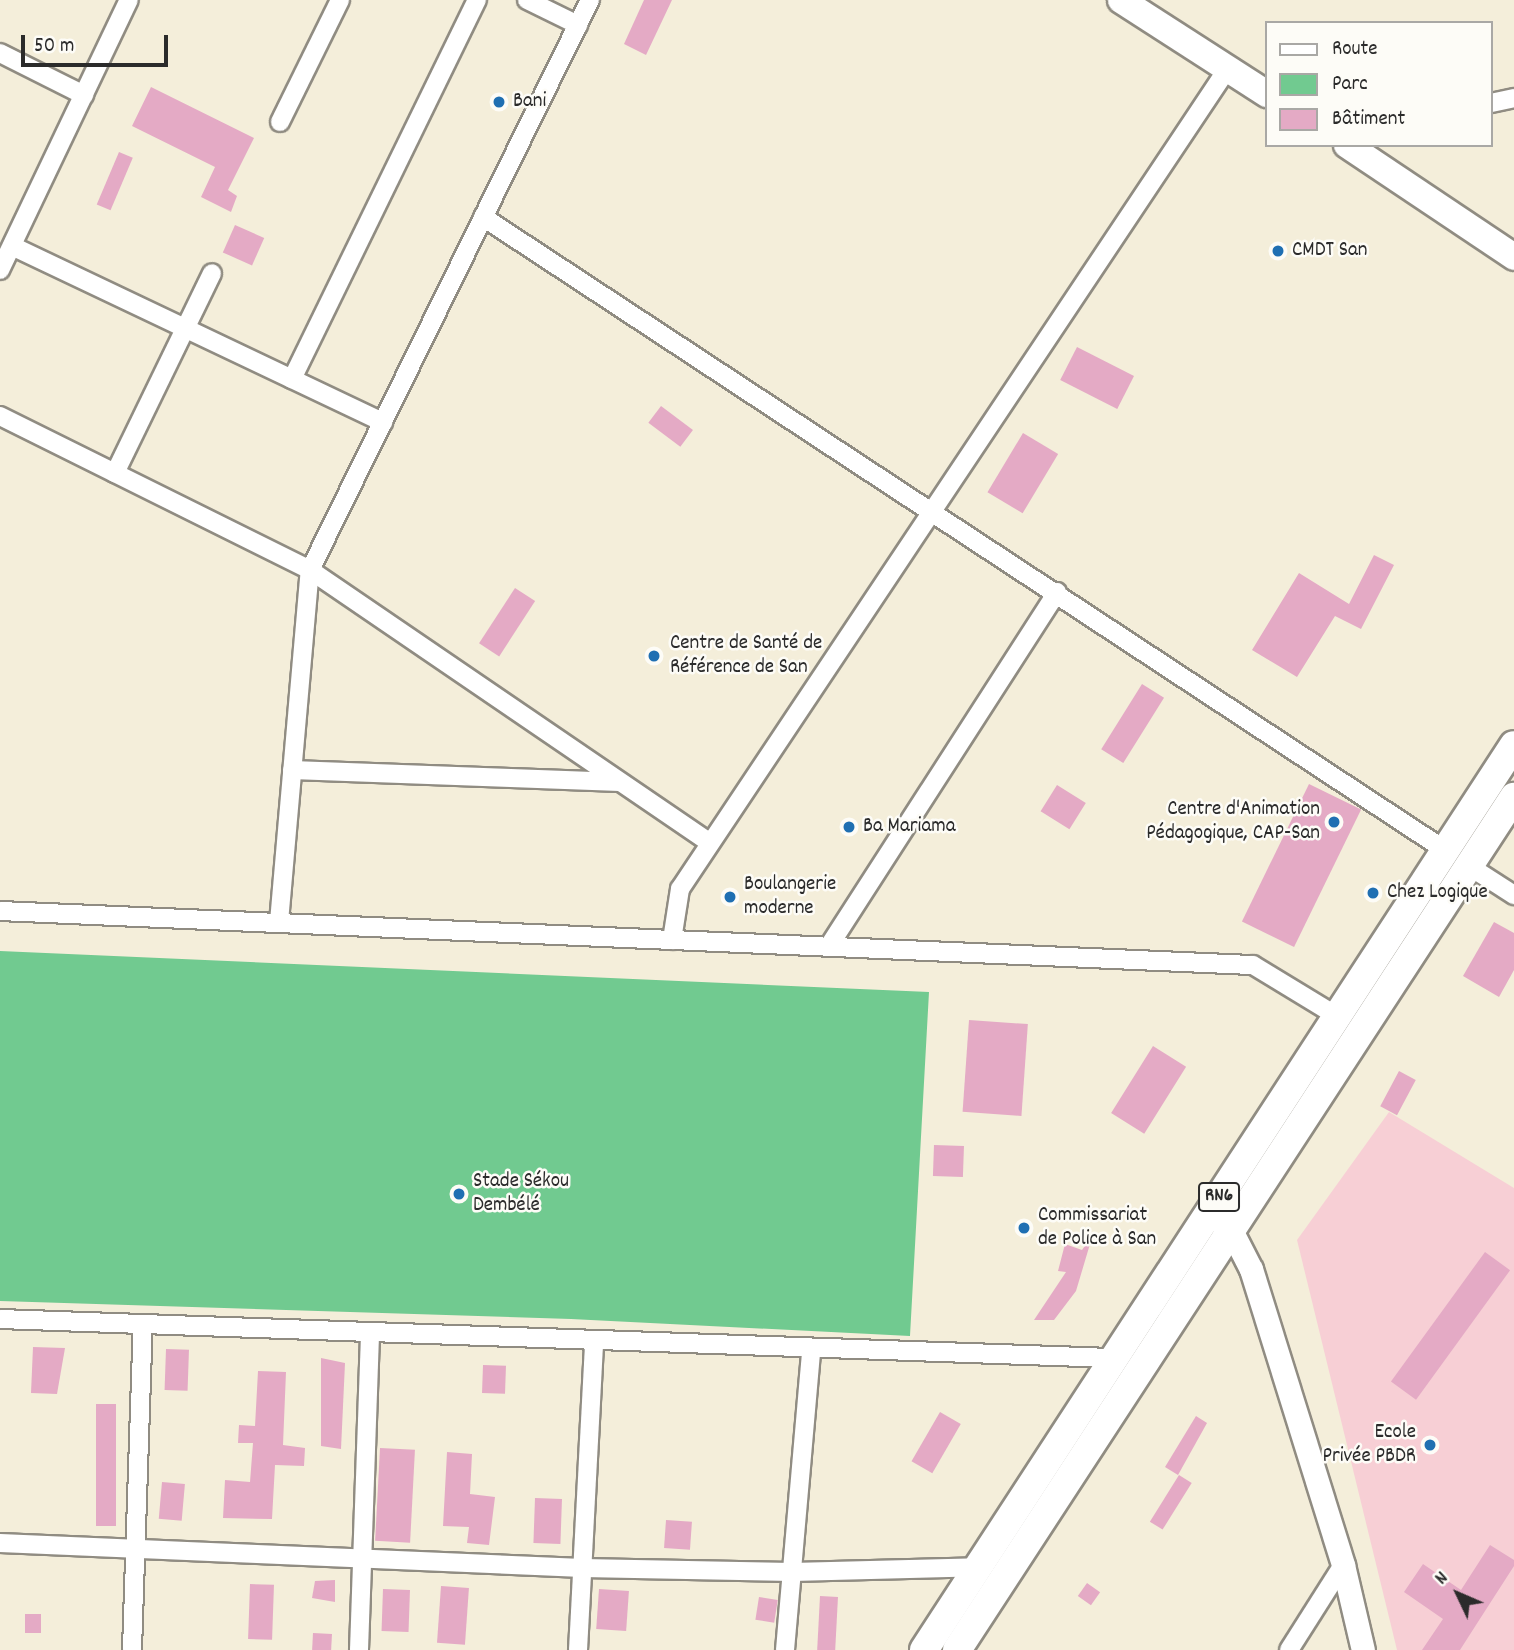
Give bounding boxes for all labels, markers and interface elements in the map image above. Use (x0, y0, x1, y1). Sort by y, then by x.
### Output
scale bar (24, 21, 172, 65)
legend (1266, 21, 1493, 147)
text: 50 m (34, 32, 74, 62)
text: Route (1332, 35, 1378, 65)
text: Parc (1332, 70, 1368, 100)
place label: Bani (513, 89, 546, 115)
marker: Bani (491, 94, 507, 110)
text: Bâtiment (1332, 105, 1405, 135)
place label: CMDT San (1292, 238, 1368, 264)
marker: CMDT San (1270, 243, 1286, 259)
place label: Centre de Santé de Référence de San (670, 631, 822, 681)
marker: Centre de Santé de Référence de San (644, 646, 664, 666)
place label: Centre d'Animation Pédagogique, CAP-San (1146, 797, 1320, 847)
place label: Ba Mariama (863, 814, 956, 840)
marker: Centre d'Animation Pédagogique, CAP-San (1326, 814, 1342, 830)
marker: Ba Mariama (841, 819, 857, 835)
place label: Boulangerie moderne (744, 872, 836, 922)
place label: Chez Logique (1387, 880, 1488, 906)
marker: Chez Logique (1365, 885, 1381, 901)
marker: Boulangerie moderne (722, 889, 738, 905)
place label: Stade Sékou Dembélé (473, 1169, 569, 1219)
road number: RN6 (1198, 1182, 1240, 1212)
marker: Stade Sékou Dembélé (451, 1186, 467, 1202)
place label: Commissariat de Police à San (1038, 1203, 1156, 1253)
marker: Commissariat de Police à San (1016, 1220, 1032, 1236)
place label: Ecole Privée PBDR (1322, 1420, 1416, 1470)
marker: Ecole Privée PBDR (1422, 1437, 1438, 1453)
north arrow (1423, 1559, 1493, 1629)
text: N (1430, 1566, 1456, 1592)

